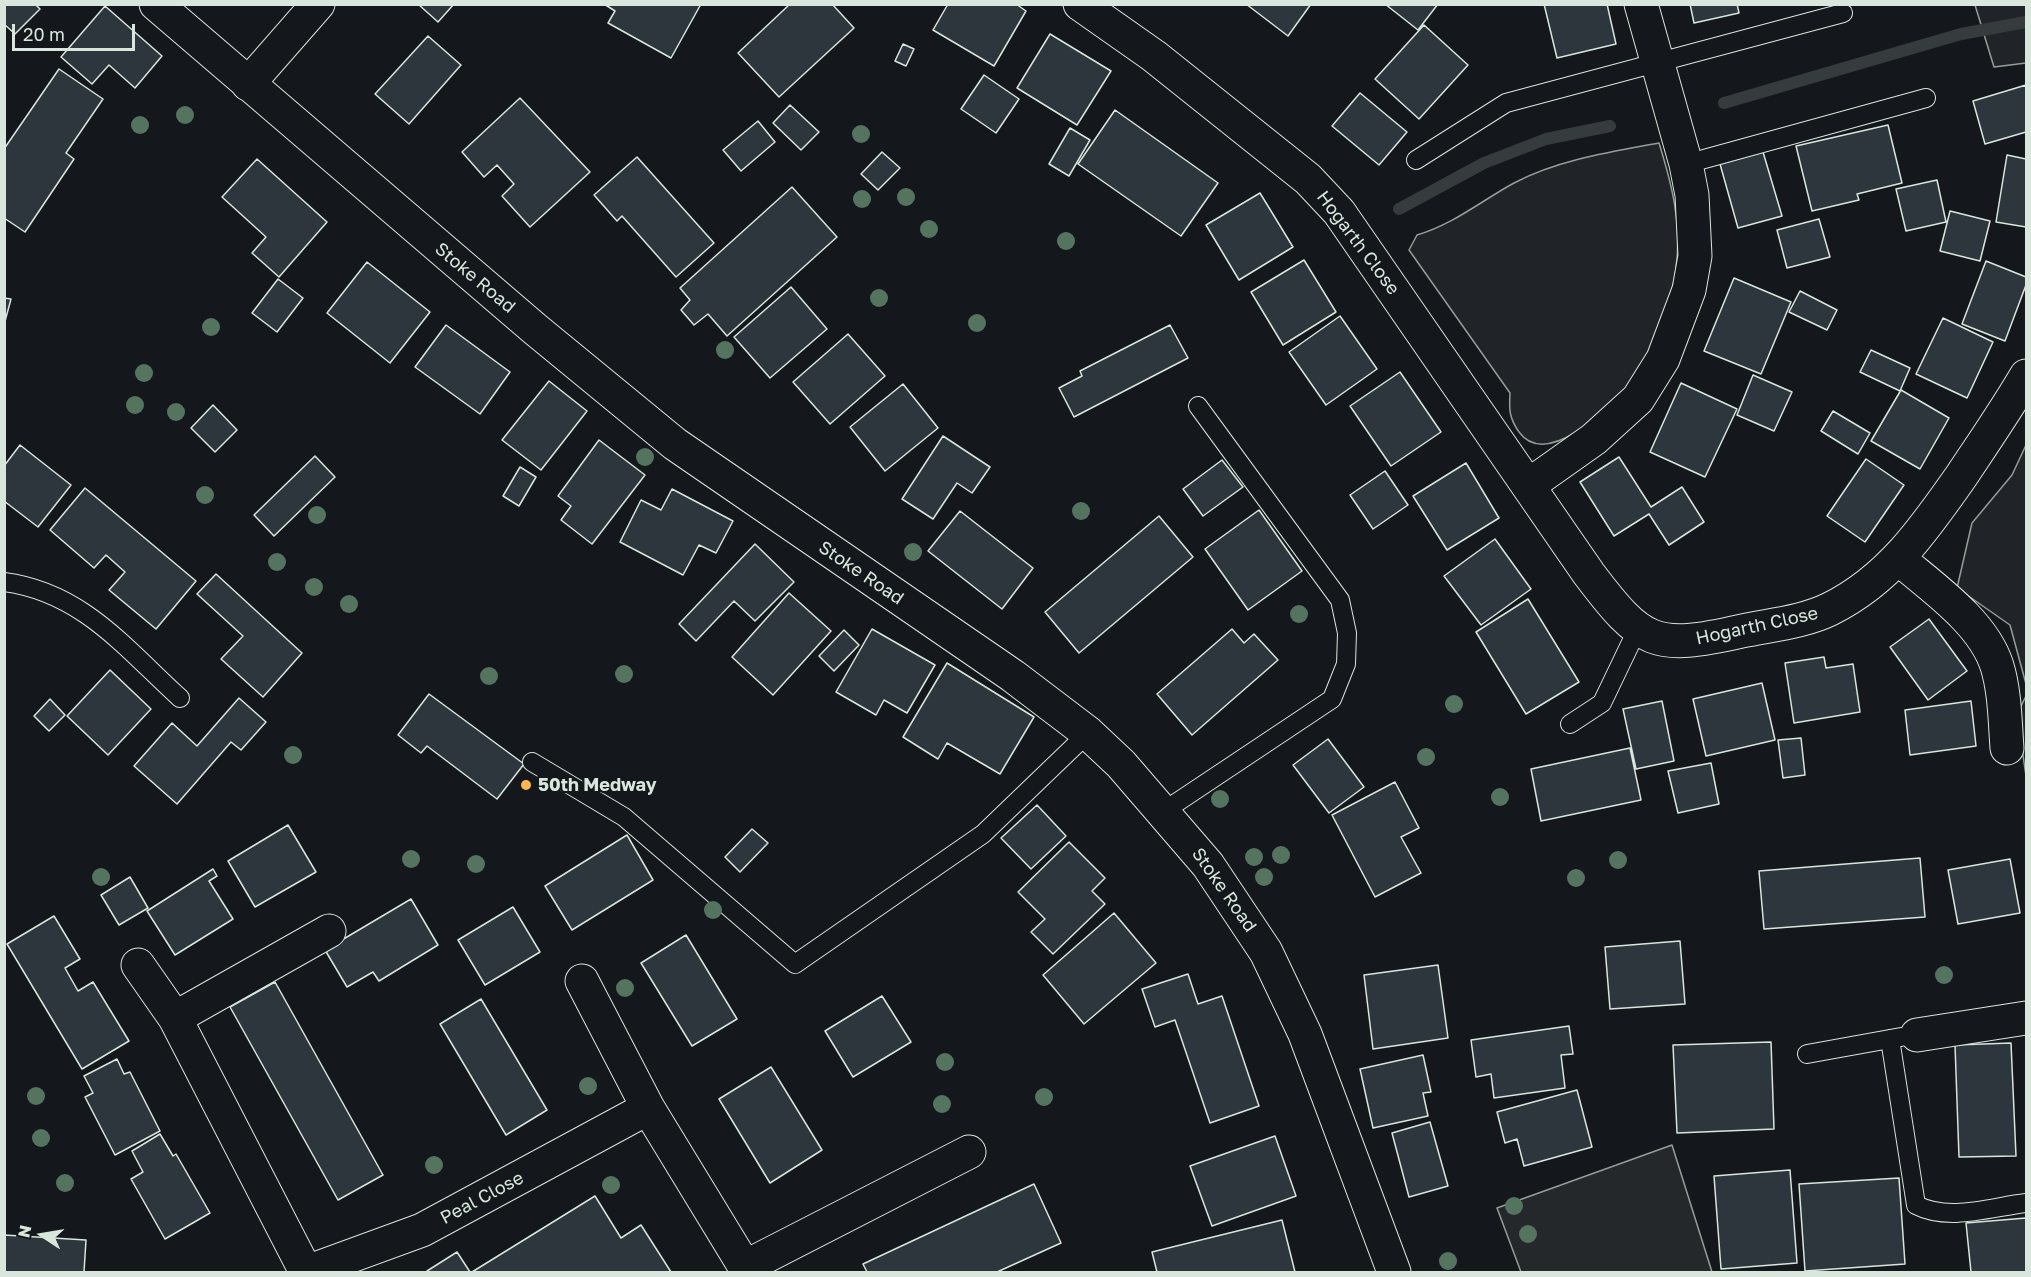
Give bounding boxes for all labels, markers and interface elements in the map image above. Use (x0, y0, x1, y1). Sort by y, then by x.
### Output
scale bar (15, 12, 138, 50)
text: 20 m (23, 23, 65, 45)
street label: Hogarth Close (1312, 187, 1404, 299)
street label: Stoke Road (431, 238, 519, 318)
street label: Stoke Road (814, 537, 908, 609)
street label: Hogarth Close (1694, 602, 1820, 650)
place label: 50th Medway (538, 774, 656, 796)
marker: 50th Medway (519, 778, 533, 792)
street label: Stoke Road (1187, 844, 1261, 936)
street label: Peal Close (437, 1167, 527, 1229)
north arrow (12, 1205, 72, 1265)
text: N (13, 1223, 35, 1239)

